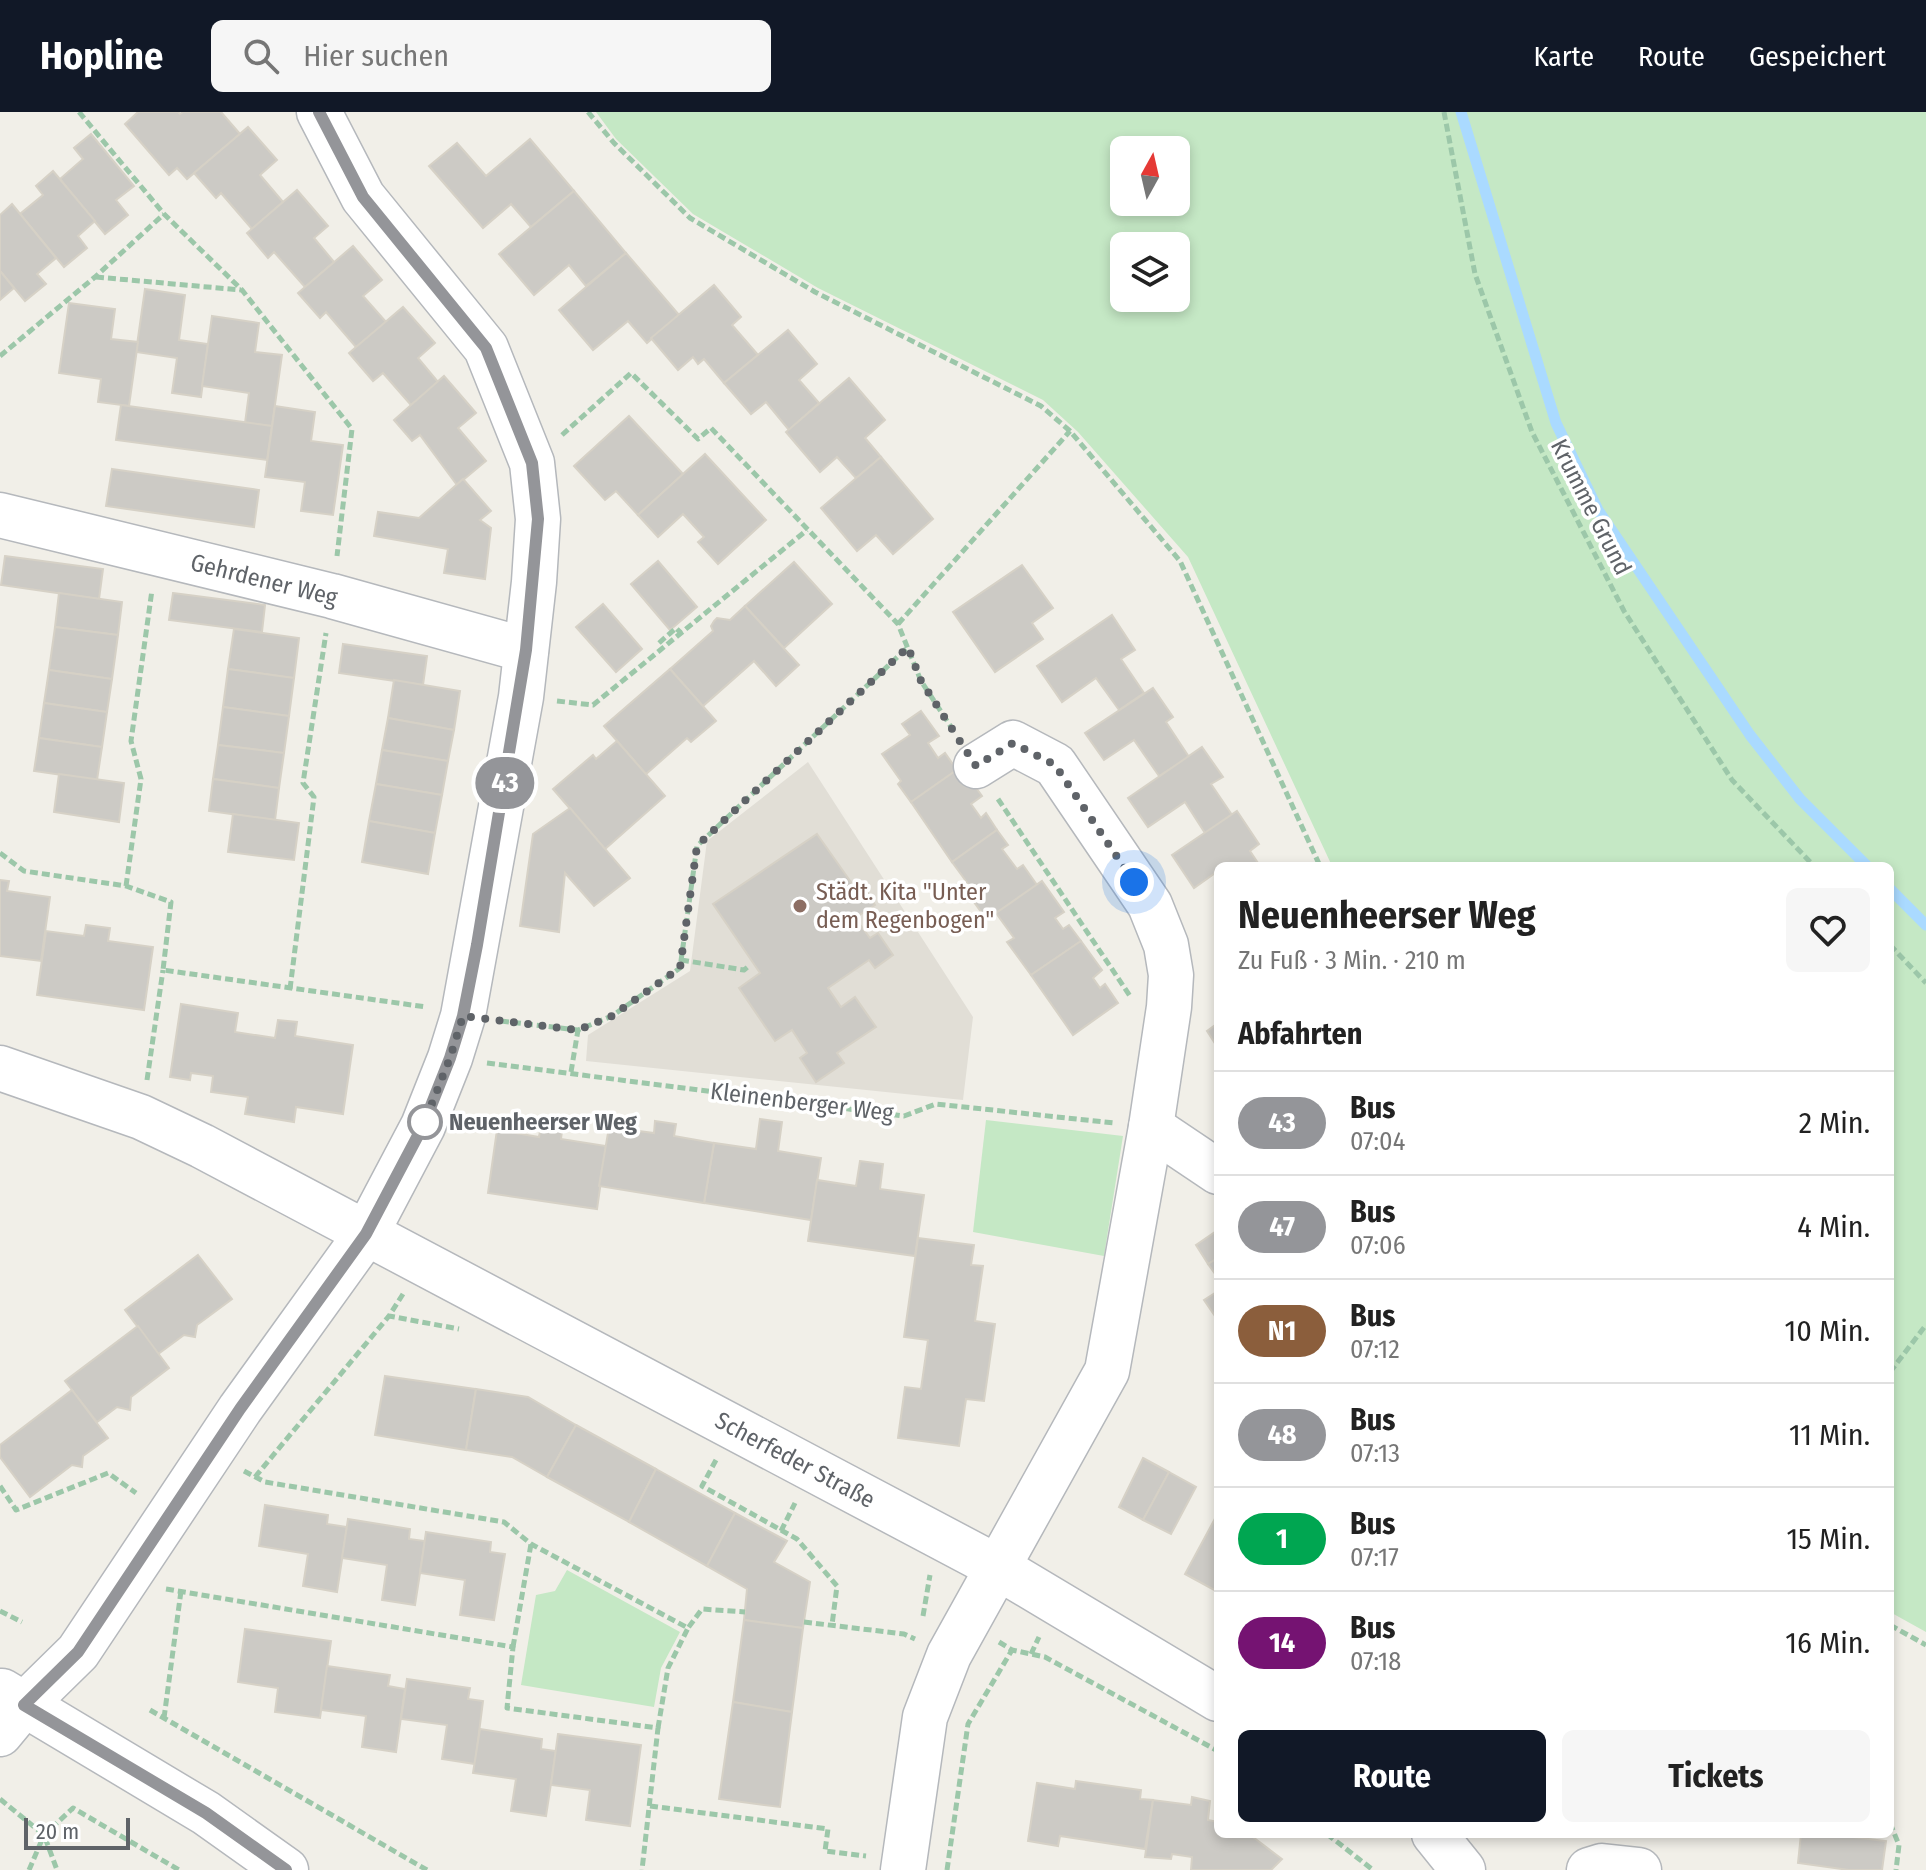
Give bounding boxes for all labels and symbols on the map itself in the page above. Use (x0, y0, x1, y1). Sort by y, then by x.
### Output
north arrow (1110, 136, 1190, 216)
street label: Krumme Grund (1545, 435, 1637, 579)
street label: Gehrdener Weg (188, 548, 341, 612)
line badge: 43 (469, 757, 541, 809)
your location (1114, 862, 1154, 902)
place label: Städt. Kita "Unter dem Regenbogen" (816, 878, 994, 934)
marker: Städt. Kita "Unter dem Regenbogen" (791, 897, 809, 915)
street label: Kleinenberger Weg (709, 1077, 896, 1127)
marker: Neuenheerser Weg (408, 1105, 442, 1139)
place label: Neuenheerser Weg (449, 1108, 637, 1136)
street label: Scherfeder Straße (710, 1406, 880, 1514)
scale bar (24, 1814, 130, 1850)

